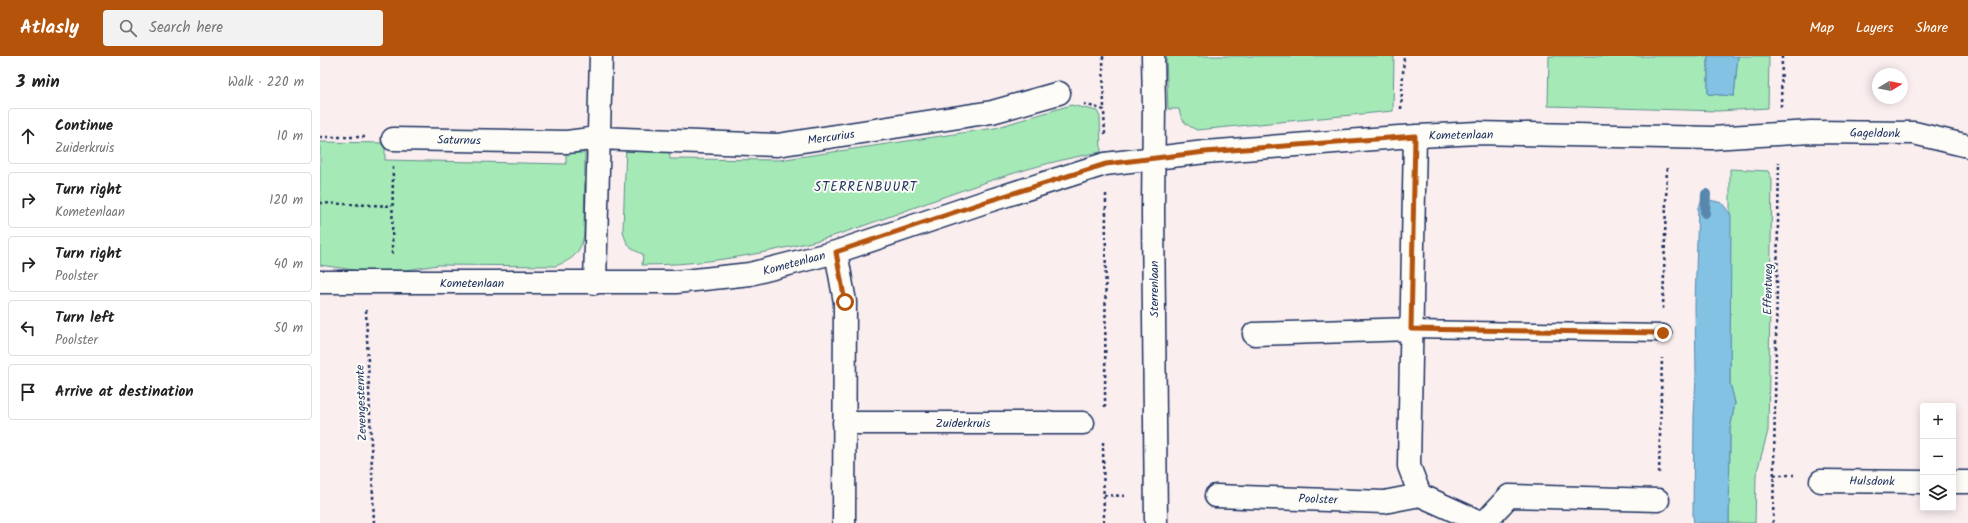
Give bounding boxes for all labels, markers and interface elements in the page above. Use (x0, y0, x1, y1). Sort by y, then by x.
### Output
search box (103, 10, 383, 46)
text: Atlasly (20, 13, 79, 43)
text: Search here (149, 16, 223, 40)
icon: search (117, 17, 139, 39)
text: Map (1810, 17, 1834, 39)
text: Layers (1856, 17, 1894, 39)
text: Share (1916, 17, 1948, 39)
north arrow (1872, 68, 1908, 104)
text: 3 min (16, 69, 60, 96)
text: Walk · 220 m (228, 72, 304, 93)
text: Continue (55, 114, 113, 138)
street label: Gageldonk (1850, 124, 1901, 143)
icon: ahead (17, 125, 39, 147)
street label: Mercurius (806, 125, 856, 150)
street label: Kometenlaan (1429, 125, 1493, 146)
text: 10 m (277, 126, 303, 147)
street label: Saturnus (437, 131, 481, 150)
text: Zuiderkruis (55, 138, 114, 159)
district label: STERRENBUURT (814, 177, 918, 198)
text: Turn right (55, 178, 122, 202)
icon: right (17, 189, 39, 211)
text: 120 m (269, 190, 303, 211)
text: Kometenlaan (55, 202, 125, 223)
text: Turn right (55, 242, 122, 266)
street label: Kometenlaan (761, 246, 828, 281)
icon: right (17, 253, 39, 275)
text: 40 m (274, 254, 303, 275)
street label: Sterrenlaan (1145, 261, 1164, 317)
street label: Effentweg (1759, 263, 1778, 315)
text: Poolster (55, 266, 98, 287)
street label: Kometenlaan (440, 274, 504, 293)
route start (836, 293, 854, 311)
text: Turn left (55, 306, 115, 330)
icon: left (17, 317, 39, 339)
text: 50 m (274, 318, 303, 339)
route end (1654, 324, 1672, 342)
text: Poolster (55, 330, 98, 351)
street label: Zevengesternte (351, 364, 372, 441)
text: Arrive at destination (55, 380, 194, 404)
icon: arrive (17, 381, 39, 403)
map controls (1920, 403, 1956, 511)
button: + (1920, 403, 1956, 439)
street label: Zuiderkruis (936, 414, 990, 433)
button: − (1920, 439, 1956, 475)
street label: Hulsdonk (1849, 472, 1895, 491)
button: layers (1920, 475, 1956, 511)
street label: Poolster (1298, 489, 1339, 510)

